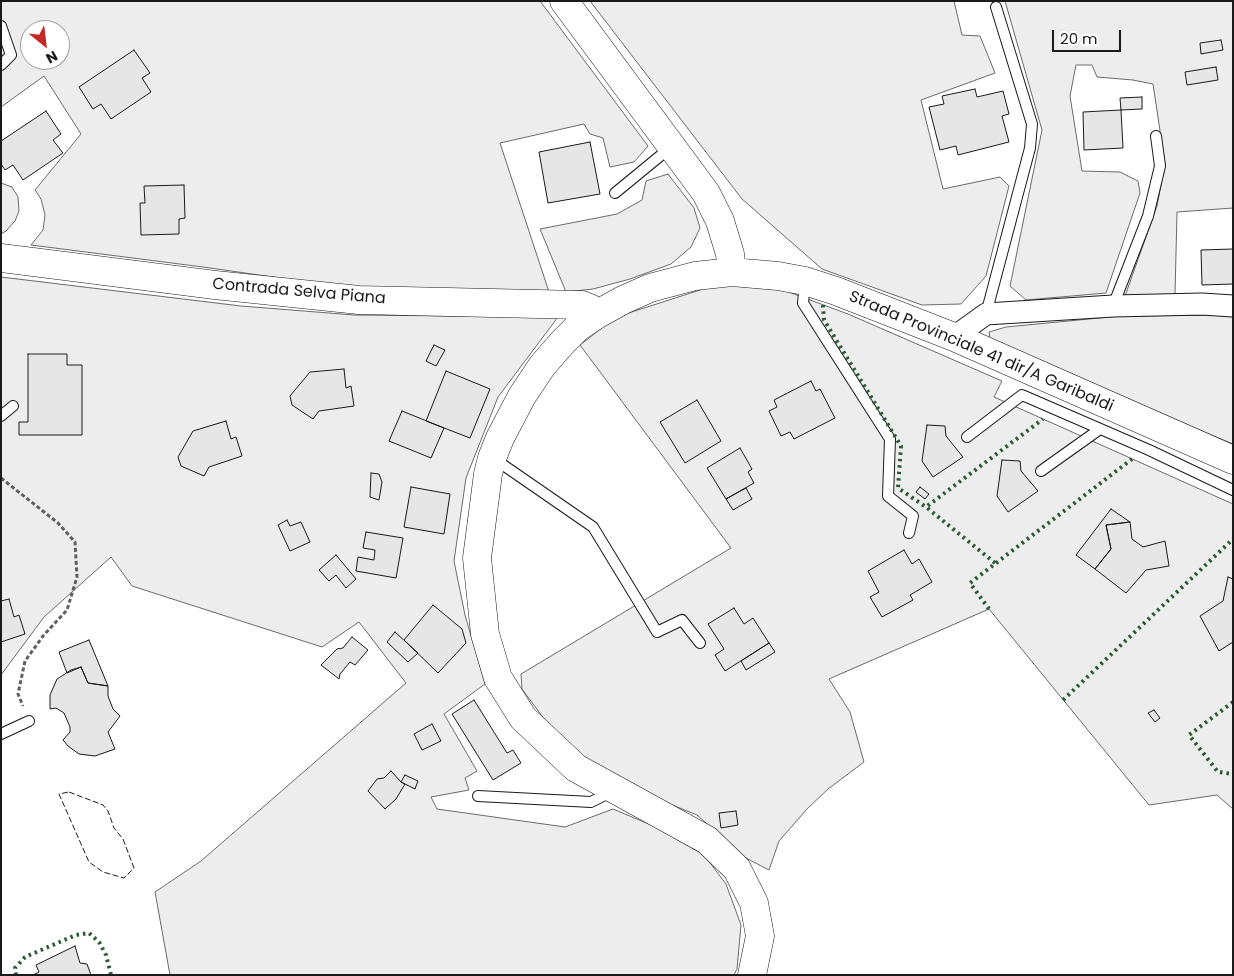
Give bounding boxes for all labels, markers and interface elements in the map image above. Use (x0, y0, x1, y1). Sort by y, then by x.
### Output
north arrow (20, 20, 70, 70)
scale bar (1054, 20, 1123, 52)
text: 20 m (1060, 28, 1098, 49)
text: N (42, 46, 61, 69)
street label: Contrada Selva Piana (212, 275, 386, 309)
street label: Strada Provinciale 41 dir/A Garibaldi (846, 287, 1116, 417)

